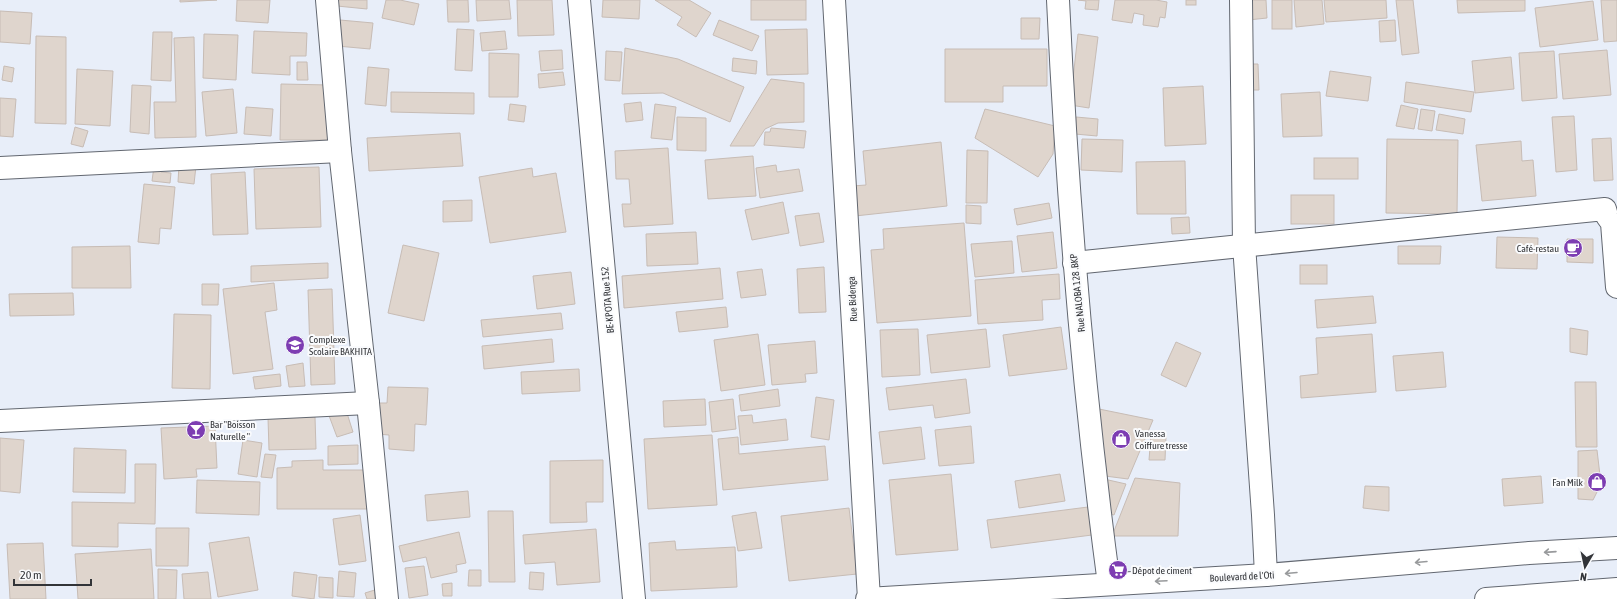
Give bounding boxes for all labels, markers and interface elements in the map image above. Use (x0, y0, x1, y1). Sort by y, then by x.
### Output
cafe icon: Café-restau (1562, 237, 1584, 259)
place label: Café-restau (1517, 243, 1559, 254)
street label: Rue NALOBA 128 .BKP (1068, 253, 1087, 333)
street label: BE-KPOTA Rue 152 (599, 266, 616, 334)
street label: Rue Bidenga (846, 276, 859, 322)
school or university icon: Complexe Scolaire BAKHITA (284, 334, 306, 356)
place label: Complexe Scolaire BAKHITA (309, 334, 372, 357)
bar icon: Bar "Boisson Naturelle " (185, 419, 207, 441)
place label: Bar "Boisson Naturelle " (210, 419, 255, 442)
shop icon: Vanessa Coiffure tresse (1110, 428, 1132, 450)
place label: Vanessa Coiffure tresse (1135, 428, 1188, 451)
shop icon: Fan Milk (1586, 471, 1608, 493)
place label: Fan Milk (1552, 477, 1584, 488)
north arrow (1565, 547, 1605, 587)
one-way arrow (1544, 549, 1557, 556)
supermarket icon: Dépot de ciment (1107, 559, 1129, 581)
one-way arrow (1415, 559, 1428, 566)
scale bar (14, 561, 91, 587)
place label: Dépot de ciment (1132, 565, 1192, 576)
text: 20 m (20, 568, 42, 582)
street label: Boulevard de l'Oti (1209, 569, 1275, 584)
one-way arrow (1285, 570, 1298, 577)
text: N (1579, 570, 1588, 583)
one-way arrow (1155, 577, 1168, 585)

